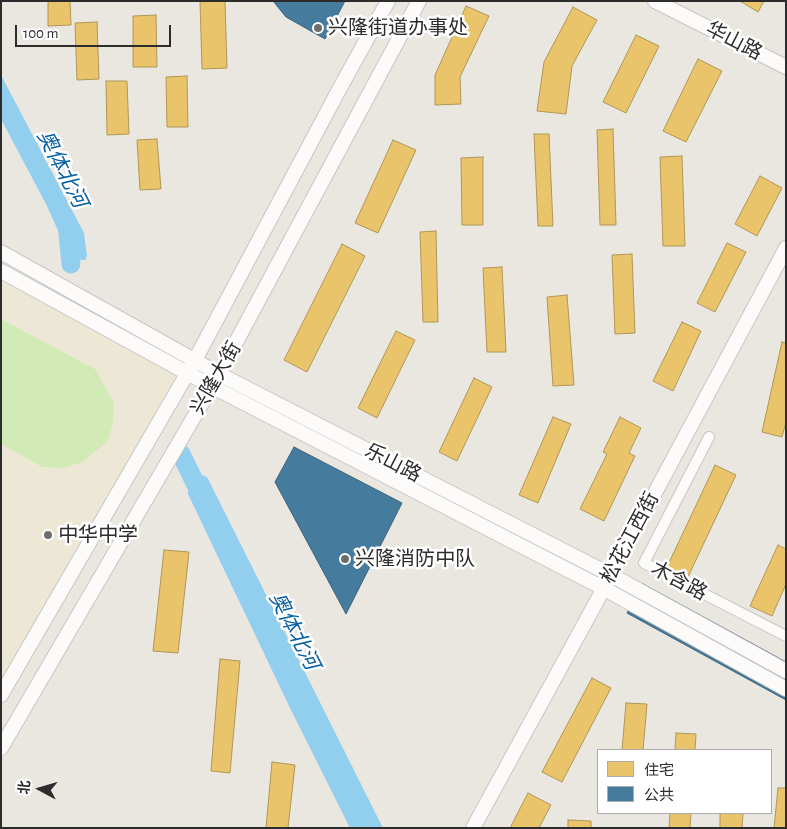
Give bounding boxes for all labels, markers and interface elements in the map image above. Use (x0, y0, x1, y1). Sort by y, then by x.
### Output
scale bar (18, 15, 174, 47)
place label: 兴隆街道办事处 (328, 16, 468, 40)
street label: 华山路 (702, 17, 766, 65)
marker: 兴隆街道办事处 (312, 22, 324, 34)
text: 100 m (23, 26, 58, 41)
water label: 奥体北河 (32, 126, 92, 212)
street label: 兴隆大街 (186, 337, 246, 419)
street label: 乐山路 (361, 439, 425, 487)
street label: 松花江西街 (596, 488, 664, 588)
place label: 中华中学 (58, 523, 138, 547)
marker: 中华中学 (42, 529, 54, 541)
place label: 兴隆消防中队 (355, 547, 475, 571)
marker: 兴隆消防中队 (339, 553, 351, 565)
street label: 木含路 (647, 556, 711, 606)
water label: 奥体北河 (264, 588, 324, 674)
legend (597, 749, 772, 814)
text: 住宅 (644, 763, 674, 778)
north arrow (15, 764, 65, 814)
text: 北 (17, 780, 33, 795)
text: 公共 (644, 788, 674, 803)

